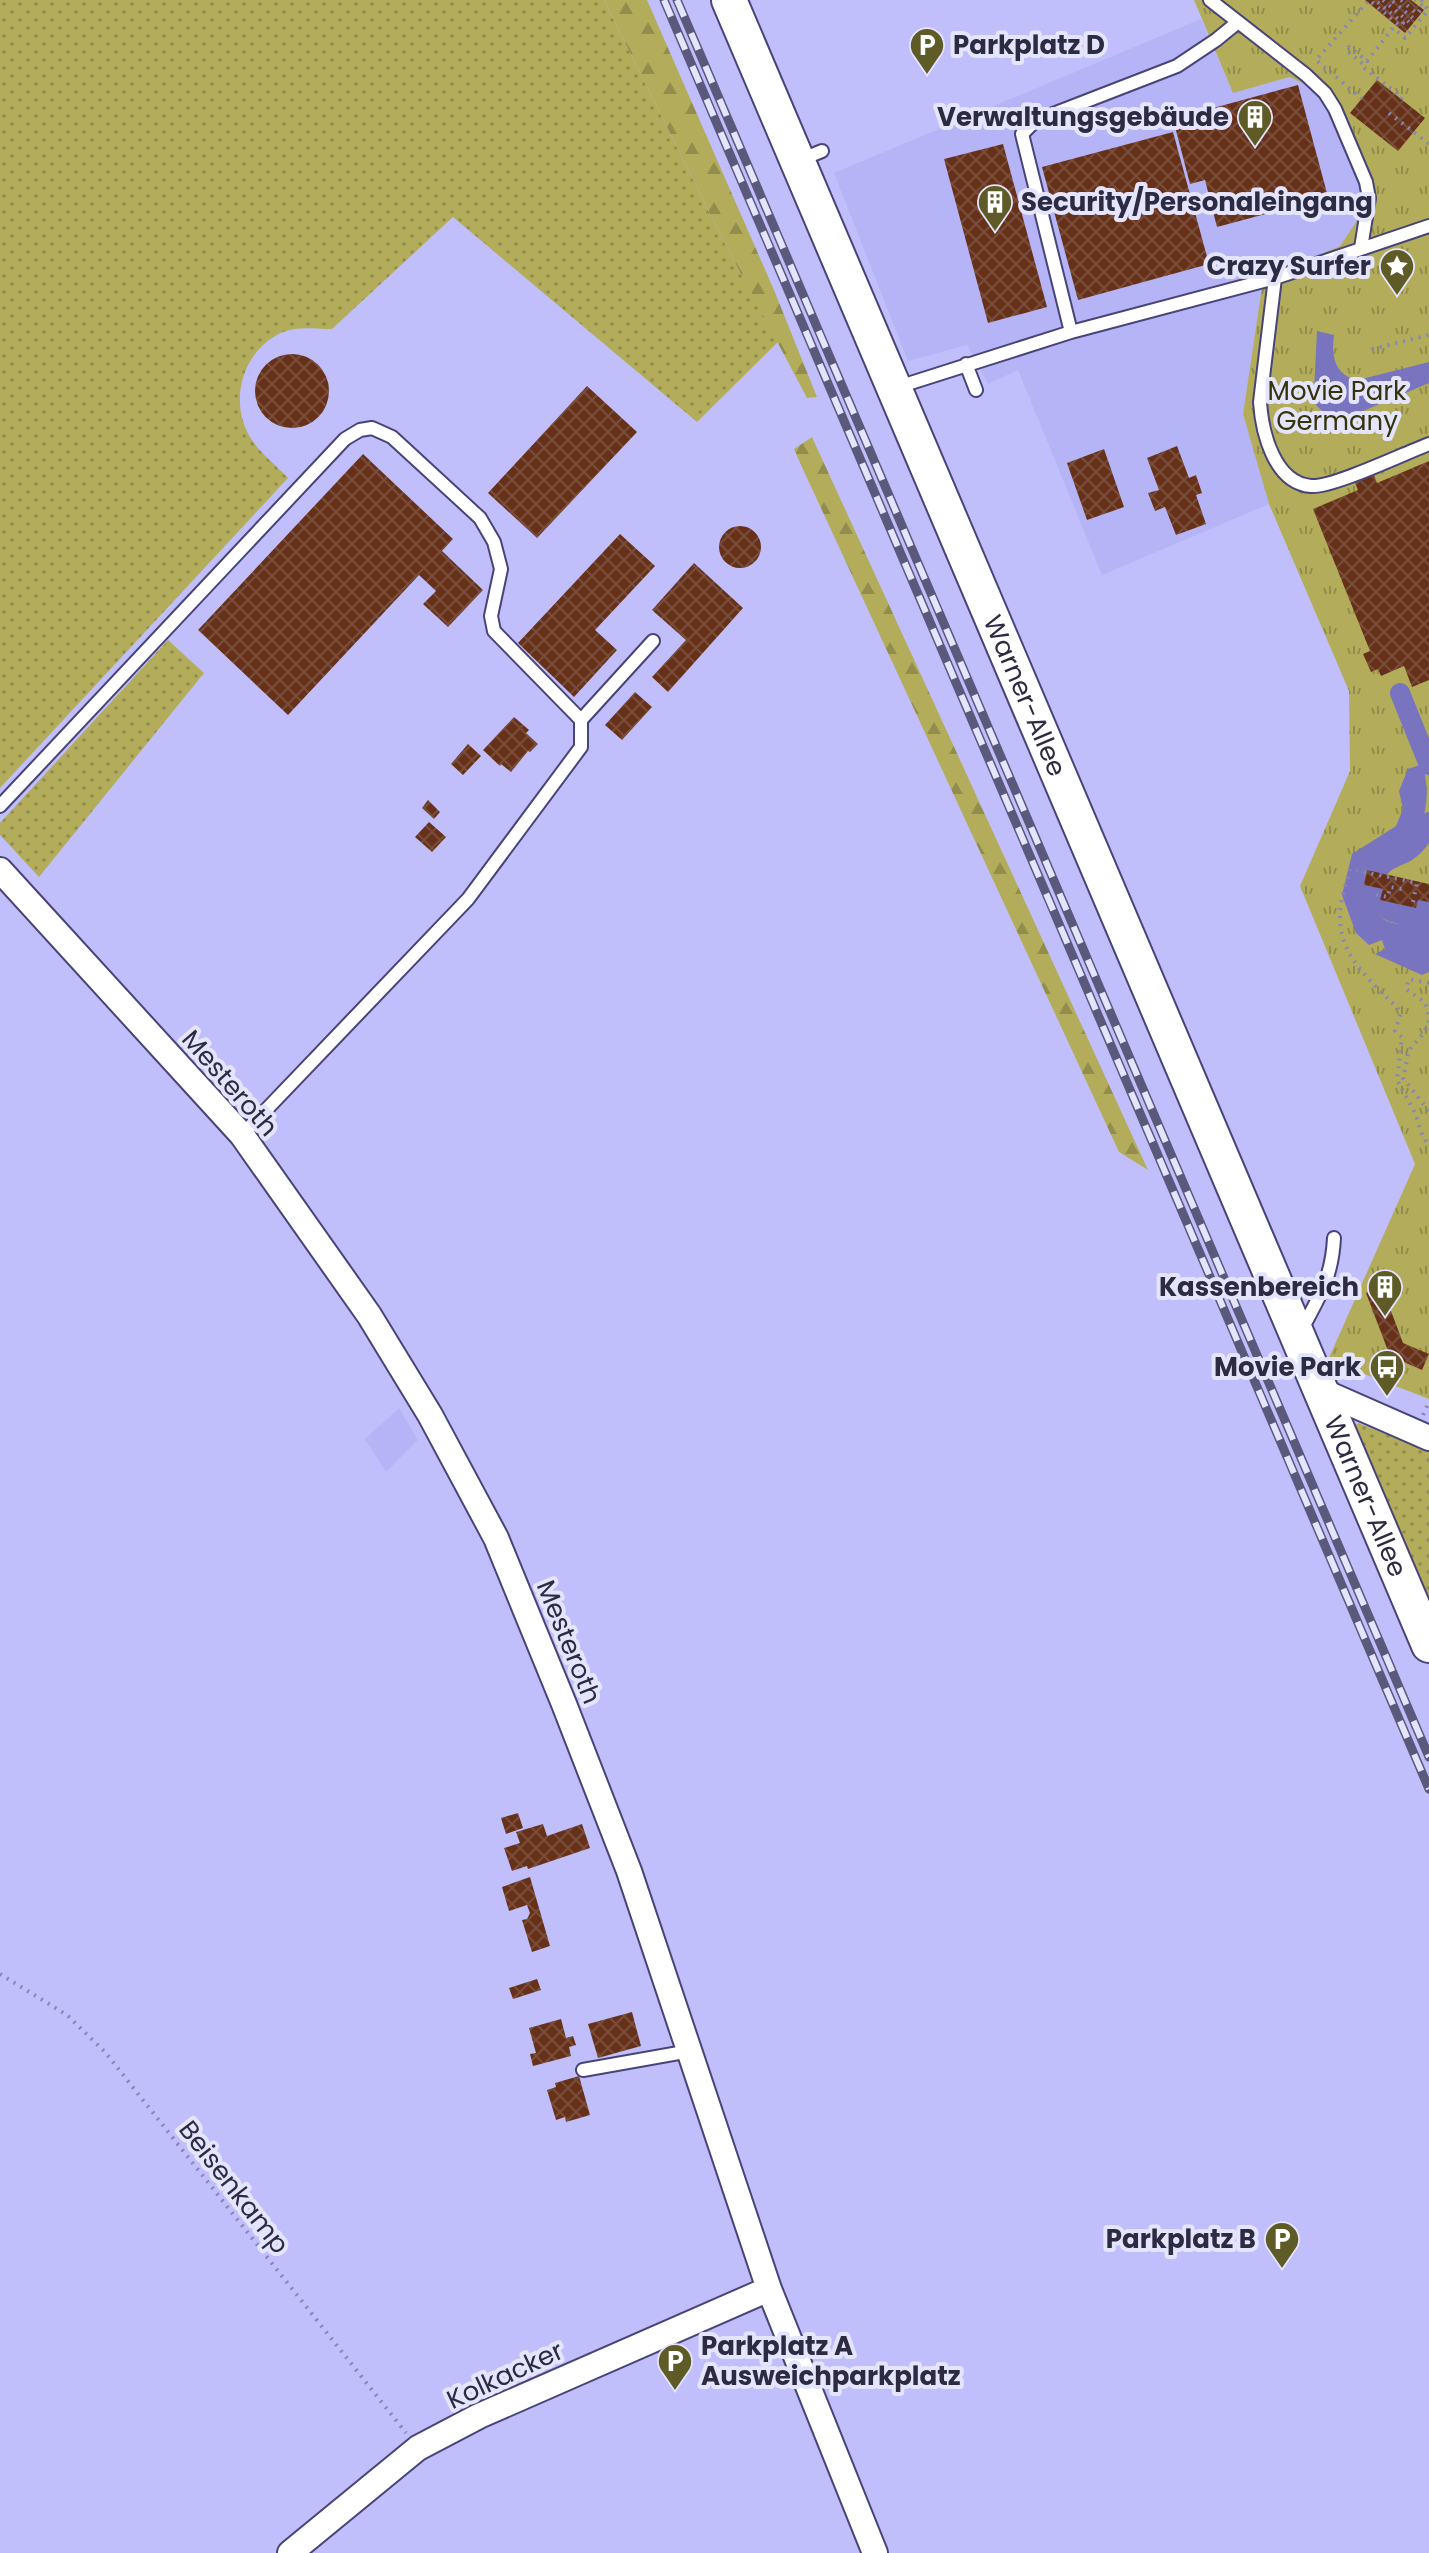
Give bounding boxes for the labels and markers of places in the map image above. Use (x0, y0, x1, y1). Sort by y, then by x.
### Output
parking icon: Parkplatz D (908, 26, 946, 76)
place label: Parkplatz D (953, 27, 1105, 63)
building icon: Verwaltungsgebäude (1236, 98, 1274, 148)
place label: Verwaltungsgebäude (937, 99, 1229, 135)
building icon: Security/Personaleingang (976, 183, 1014, 233)
place label: Security/Personaleingang (1021, 184, 1373, 220)
place icon: Crazy Surfer (1378, 247, 1416, 297)
place label: Crazy Surfer (1206, 248, 1371, 284)
building icon: Kassenbereich (1366, 1268, 1404, 1318)
place label: Kassenbereich (1159, 1269, 1359, 1305)
bus stop icon: Movie Park (1368, 1348, 1406, 1398)
place label: Movie Park (1214, 1349, 1361, 1385)
parking icon: Parkplatz B (1263, 2220, 1301, 2270)
place label: Parkplatz B (1106, 2221, 1256, 2257)
place label: Parkplatz A Ausweichparkplatz (701, 2328, 961, 2394)
parking icon: Parkplatz A Ausweichparkplatz (656, 2342, 694, 2392)

